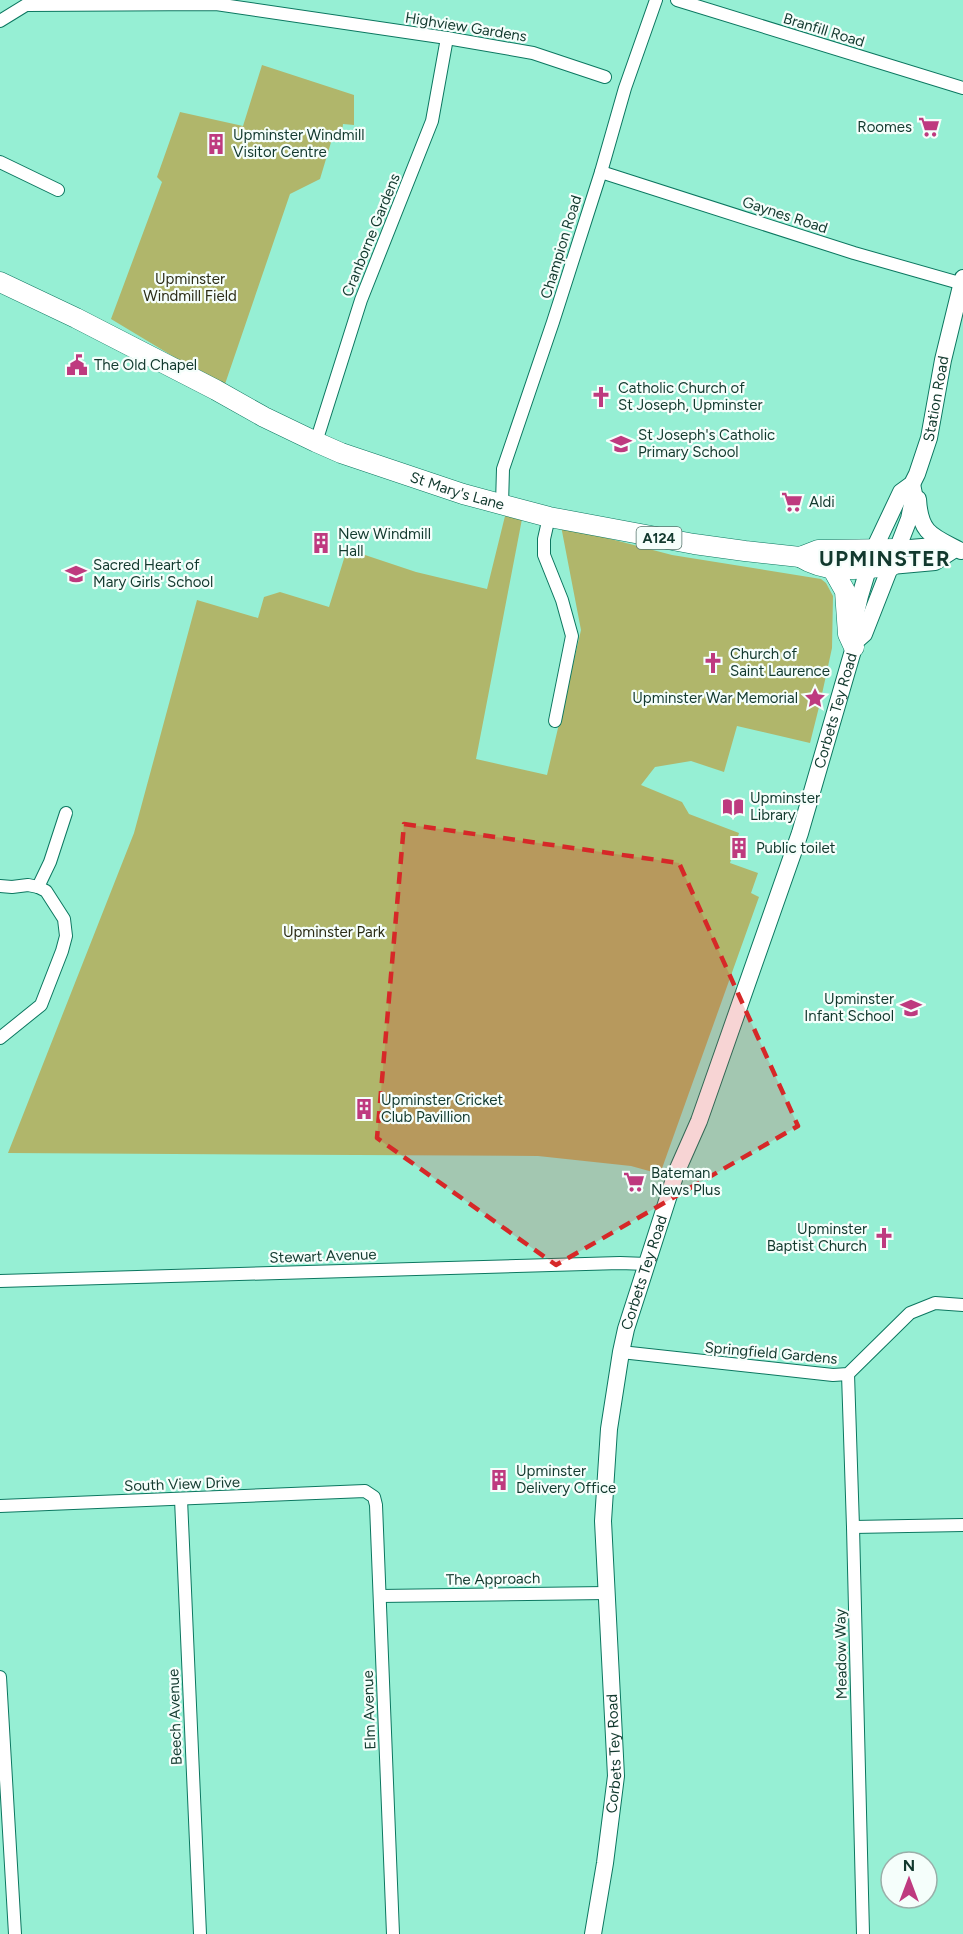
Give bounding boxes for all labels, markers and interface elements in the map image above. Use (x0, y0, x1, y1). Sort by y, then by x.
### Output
street label: Highview Gardens (404, 8, 528, 46)
street label: Branfill Road (781, 9, 867, 51)
supermarket icon: Roomes (917, 115, 941, 139)
place label: Roomes (857, 118, 912, 136)
place label: Upminster Windmill Visitor Centre (233, 126, 365, 161)
building icon: Upminster Windmill Visitor Centre (204, 132, 228, 156)
street label: Cranborne Gardens (338, 171, 404, 299)
street label: Champion Road (537, 193, 585, 301)
street label: Gaynes Road (740, 193, 830, 237)
park label: Upminster Windmill Field (143, 270, 237, 305)
public building icon: The Old Chapel (65, 353, 89, 377)
street label: Station Road (919, 354, 953, 443)
place label: The Old Chapel (94, 356, 197, 374)
place label: Catholic Church of St Joseph, Upminster (618, 379, 763, 414)
church icon: Catholic Church of St Joseph, Upminster (589, 385, 613, 409)
place label: St Joseph's Catholic Primary School (638, 426, 775, 461)
school or university icon: St Joseph's Catholic Primary School (609, 432, 633, 456)
street label: St Mary's Lane (408, 468, 506, 514)
supermarket icon: Aldi (780, 490, 804, 514)
place label: Aldi (809, 493, 835, 511)
place label: New Windmill Hall (338, 525, 431, 560)
road number: A124 (636, 527, 682, 549)
building icon: New Windmill Hall (309, 531, 333, 555)
district label: UPMINSTER (819, 546, 951, 571)
place label: Sacred Heart of Mary Girls' School (93, 556, 213, 591)
school or university icon: Sacred Heart of Mary Girls' School (64, 562, 88, 586)
place label: Church of Saint Laurence (730, 645, 830, 680)
church icon: Church of Saint Laurence (701, 651, 725, 675)
street label: Corbets Tey Road (810, 651, 861, 771)
place icon: Upminster War Memorial (803, 686, 827, 710)
place label: Upminster War Memorial (632, 689, 798, 707)
place label: Upminster Library (750, 789, 820, 824)
library icon: Upminster Library (721, 795, 745, 819)
building icon: Public toilet (727, 836, 751, 860)
place label: Public toilet (756, 839, 836, 857)
park label: Upminster Park (283, 923, 386, 941)
place label: Upminster Infant School (804, 990, 894, 1025)
school or university icon: Upminster Infant School (899, 996, 923, 1020)
place label: Upminster Cricket Club Pavillion (381, 1091, 503, 1126)
building icon: Upminster Cricket Club Pavillion (352, 1097, 376, 1121)
place label: Bateman News Plus (651, 1164, 720, 1199)
supermarket icon: Bateman News Plus (622, 1170, 646, 1194)
street label: Corbets Tey Road (617, 1213, 671, 1332)
place label: Upminster Baptist Church (767, 1220, 867, 1255)
church icon: Upminster Baptist Church (872, 1226, 896, 1250)
street label: Stewart Avenue (269, 1245, 377, 1267)
street label: Springfield Gardens (704, 1338, 838, 1368)
place label: Upminster Delivery Office (516, 1462, 616, 1497)
building icon: Upminster Delivery Office (487, 1468, 511, 1492)
street label: South View Drive (124, 1473, 240, 1495)
street label: The Approach (446, 1569, 540, 1589)
street label: Meadow Way (831, 1608, 851, 1699)
street label: Beech Avenue (164, 1668, 186, 1766)
street label: Elm Avenue (359, 1670, 379, 1750)
street label: Corbets Tey Road (602, 1694, 625, 1814)
north arrow (879, 1850, 939, 1910)
text: N (903, 1856, 915, 1875)

